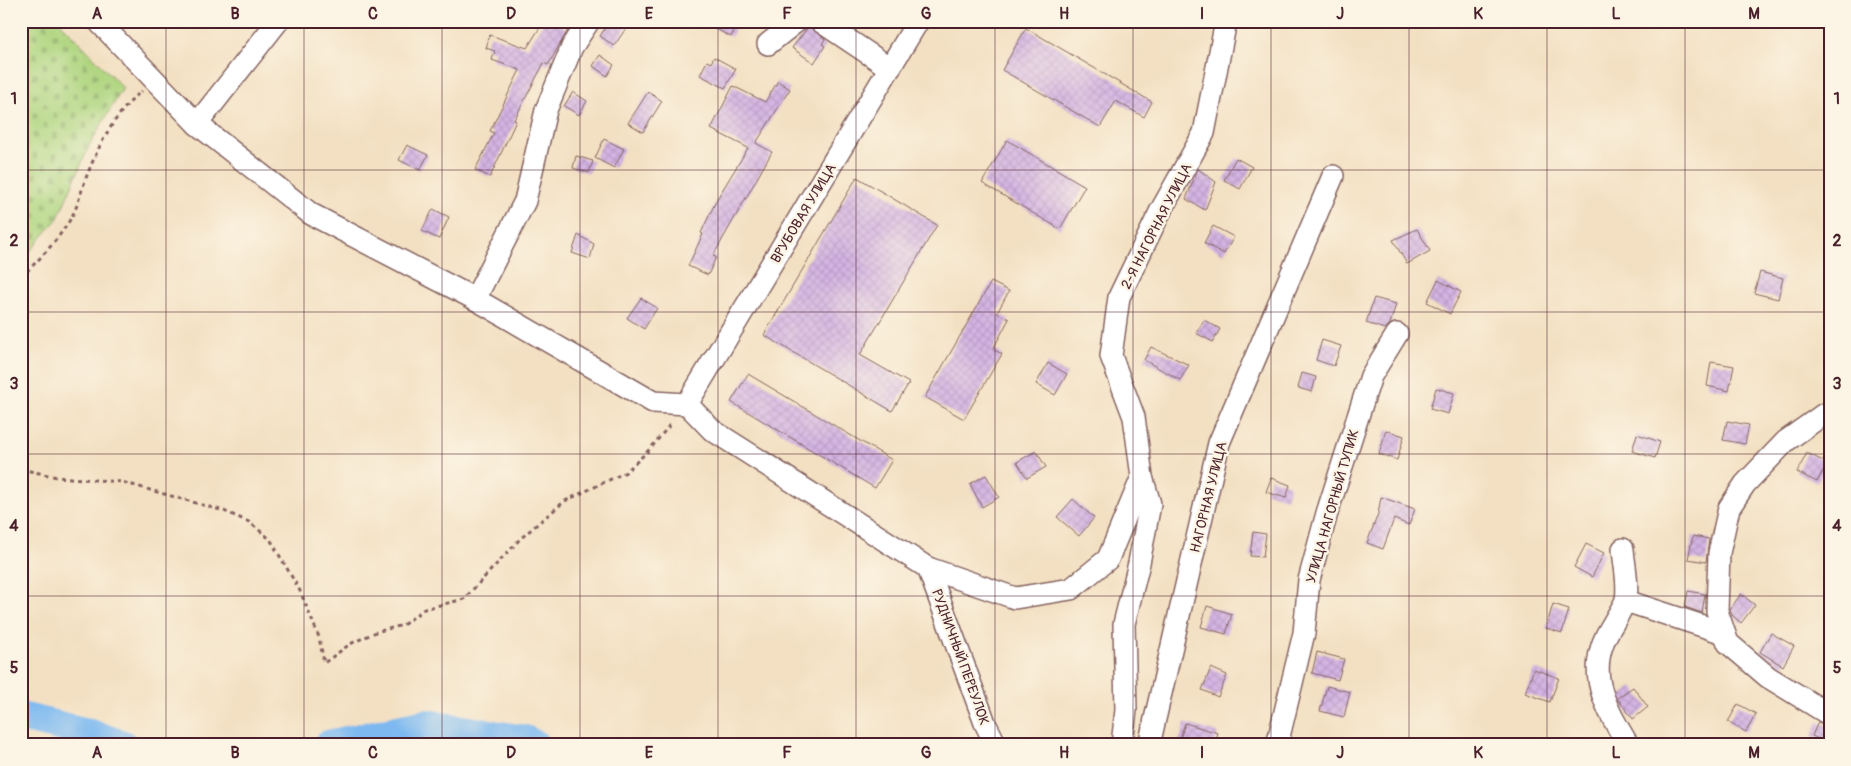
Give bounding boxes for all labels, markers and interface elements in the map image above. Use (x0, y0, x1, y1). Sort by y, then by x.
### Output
text: A (92, 4, 103, 24)
text: B (230, 4, 240, 24)
text: C (368, 4, 378, 24)
text: D (506, 4, 516, 24)
text: E (645, 4, 654, 24)
text: F (782, 4, 792, 24)
text: G (921, 4, 932, 24)
text: H (1059, 4, 1069, 24)
text: I (1200, 4, 1204, 24)
text: J (1336, 4, 1344, 24)
text: K (1473, 4, 1483, 24)
text: L (1611, 4, 1621, 24)
text: M (1748, 4, 1760, 24)
text: 1 (11, 89, 17, 109)
text: 1 (1834, 89, 1840, 109)
street label: ВРУБОВАЯ УЛИЦА (767, 160, 840, 266)
street label: 2-Я НАГОРНАЯ УЛИЦА (1117, 161, 1196, 292)
text: 2 (10, 231, 19, 251)
text: 2 (1833, 231, 1842, 251)
text: 3 (10, 374, 19, 394)
text: 3 (1833, 374, 1842, 394)
street label: УЛИЦА НАГОРНЫЙ ТУПИК (1302, 427, 1363, 585)
street label: НАГОРНАЯ УЛИЦА (1186, 440, 1231, 554)
text: 4 (9, 516, 19, 536)
text: 4 (1832, 516, 1842, 536)
street label: РУДНИЧНЫЙ ПЕРЕУЛОК (928, 587, 993, 727)
text: 5 (10, 658, 19, 678)
text: 5 (1833, 658, 1842, 678)
text: A (92, 743, 103, 763)
text: B (230, 743, 240, 763)
text: C (368, 743, 378, 763)
text: D (506, 743, 516, 763)
text: E (645, 743, 654, 763)
text: F (782, 743, 792, 763)
text: G (921, 743, 932, 763)
text: H (1059, 743, 1069, 763)
text: I (1200, 743, 1204, 763)
text: J (1336, 743, 1344, 763)
text: K (1473, 743, 1483, 763)
text: L (1611, 743, 1621, 763)
text: M (1748, 743, 1760, 763)

